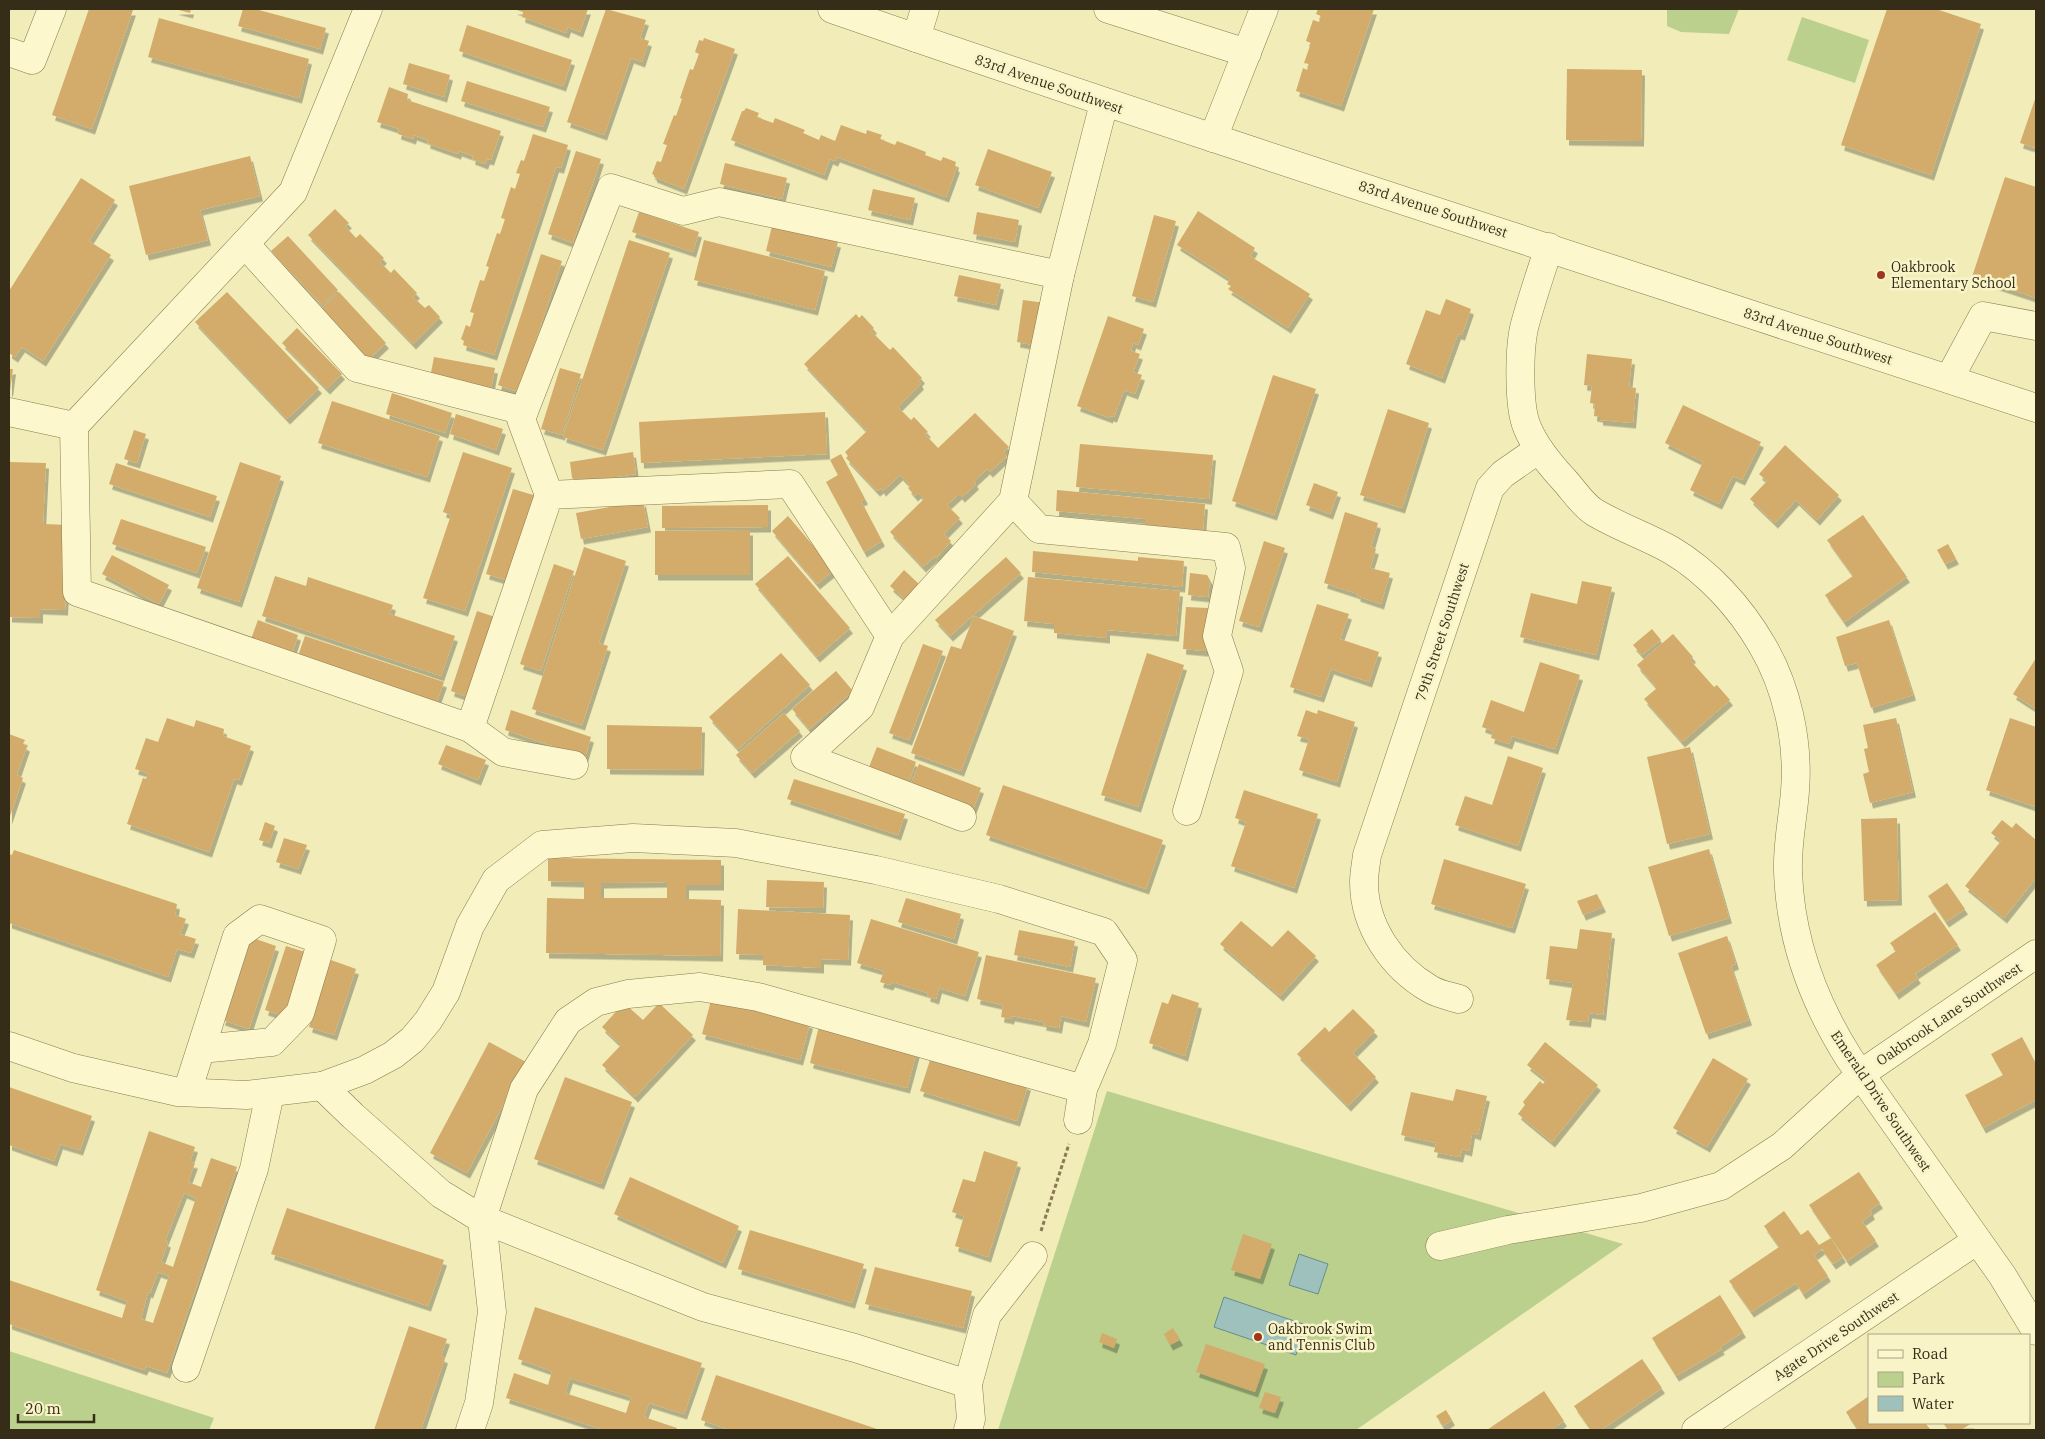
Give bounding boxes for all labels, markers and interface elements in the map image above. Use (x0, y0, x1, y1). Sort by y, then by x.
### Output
street label: 83rd Avenue Southwest (973, 50, 1126, 118)
street label: 83rd Avenue Southwest (1356, 176, 1510, 242)
place label: Oakbrook Elementary School (1891, 258, 2016, 292)
marker: Oakbrook Elementary School (1875, 269, 1887, 281)
street label: 83rd Avenue Southwest (1741, 303, 1895, 369)
street label: 79th Street Southwest (1411, 560, 1473, 704)
street label: Oakbrook Lane Southwest (1873, 958, 2025, 1069)
street label: Emerald Drive Southwest (1827, 1027, 1935, 1175)
street label: Agate Drive Southwest (1770, 1287, 1902, 1385)
place label: Oakbrook Swim and Tennis Club (1268, 1320, 1375, 1354)
marker: Oakbrook Swim and Tennis Club (1252, 1331, 1264, 1343)
legend (1868, 1334, 2030, 1424)
text: Road (1912, 1344, 1948, 1363)
text: Park (1912, 1369, 1945, 1388)
scale bar (18, 1392, 94, 1424)
text: Water (1912, 1394, 1954, 1413)
text: 20 m (25, 1399, 61, 1418)

